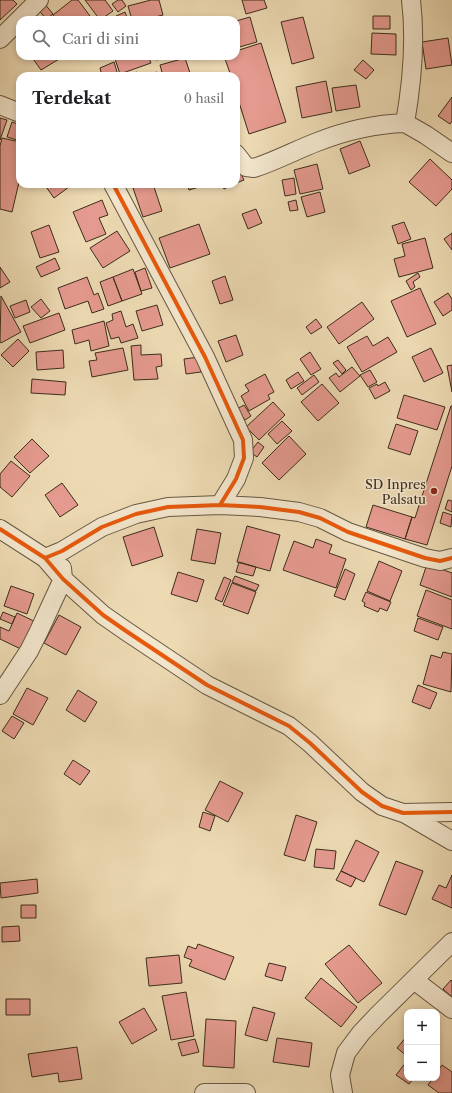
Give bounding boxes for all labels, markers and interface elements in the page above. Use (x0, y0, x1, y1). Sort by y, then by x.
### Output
search box (16, 16, 240, 60)
icon: search (30, 27, 52, 49)
text: Cari di sini (62, 29, 139, 48)
text: Terdekat (32, 88, 111, 108)
text: 0 hasil (184, 90, 224, 106)
place label: SD Inpres Palsatu (365, 476, 426, 507)
marker: SD Inpres Palsatu (429, 486, 439, 496)
map controls (404, 1009, 440, 1081)
button: + (404, 1009, 440, 1045)
button: − (404, 1045, 440, 1081)

